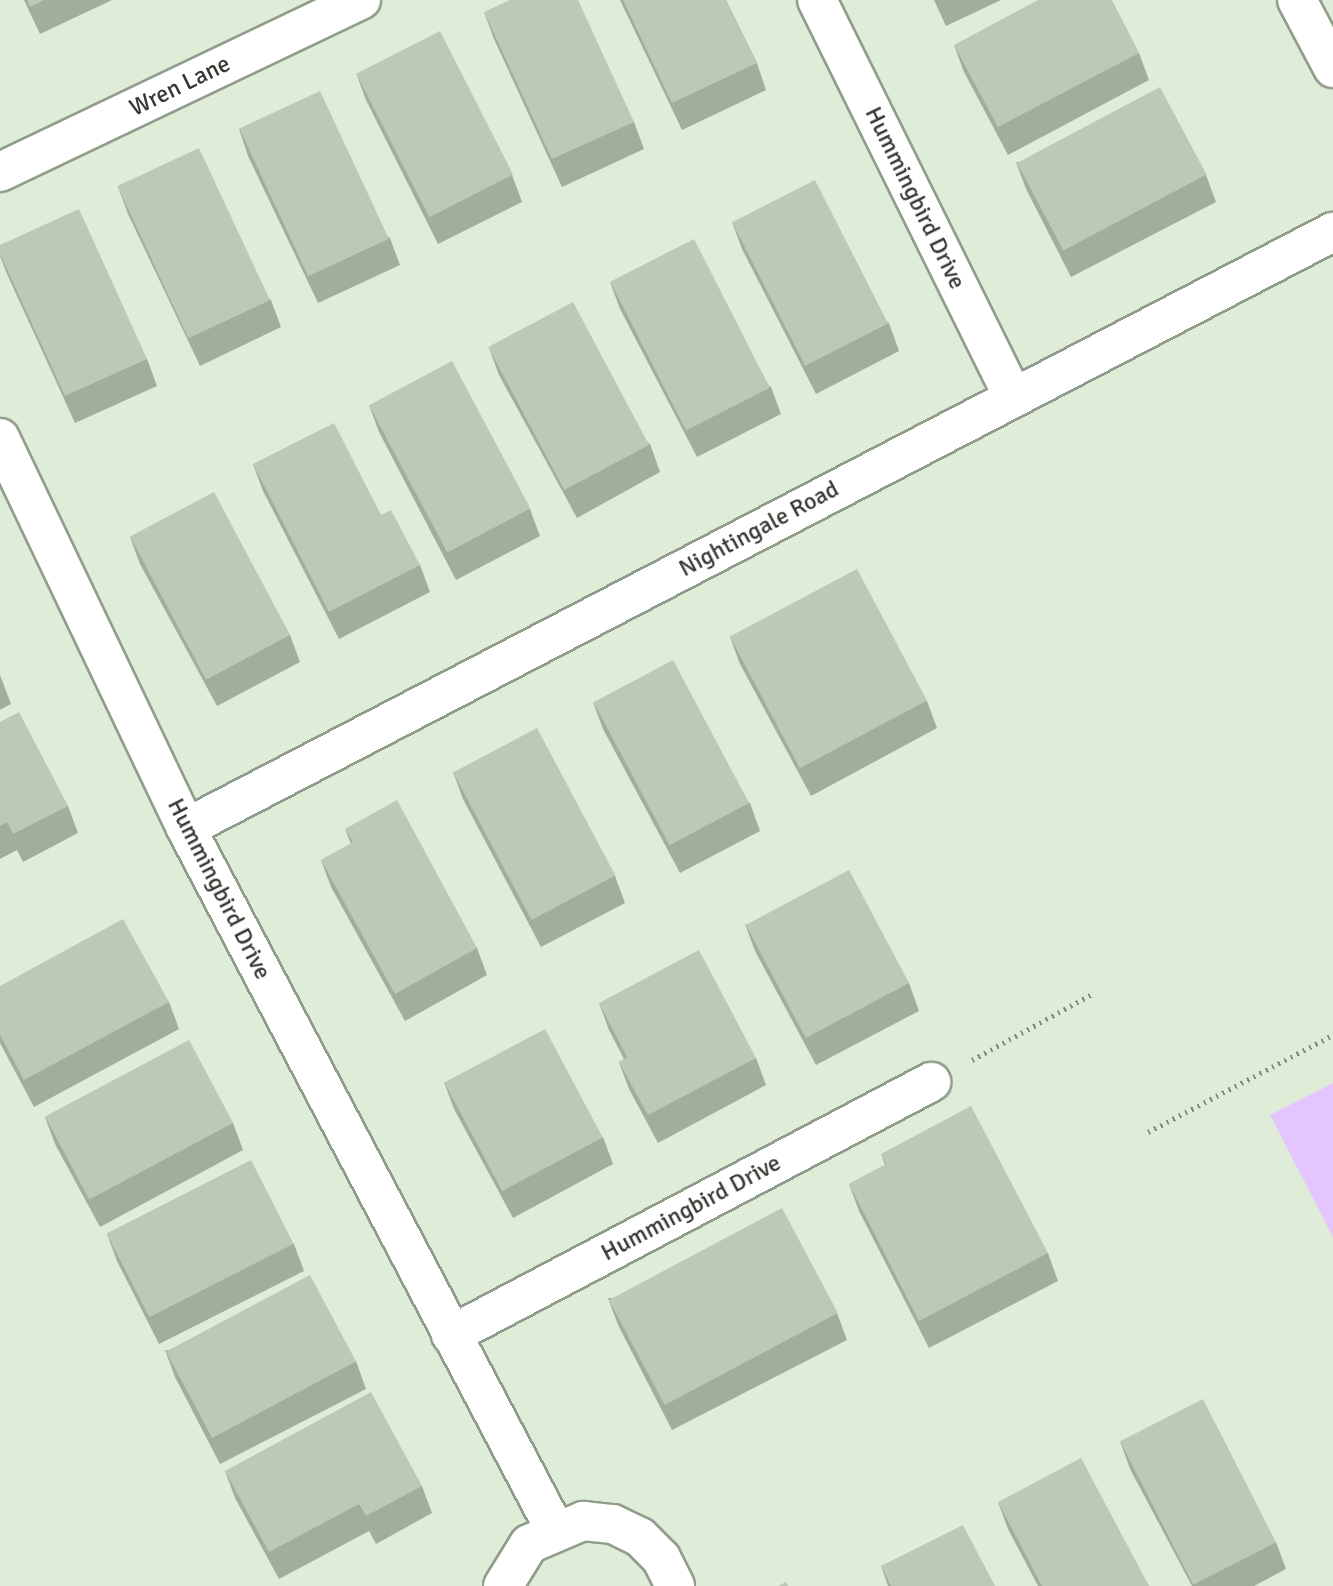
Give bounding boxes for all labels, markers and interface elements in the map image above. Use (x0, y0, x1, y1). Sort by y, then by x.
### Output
street label: Wren Lane (125, 49, 235, 123)
street label: Hummingbird Drive (858, 102, 972, 294)
street label: Nightingale Road (674, 475, 844, 583)
street label: Hummingbird Drive (161, 794, 277, 984)
street label: Hummingbird Drive (596, 1149, 786, 1267)

